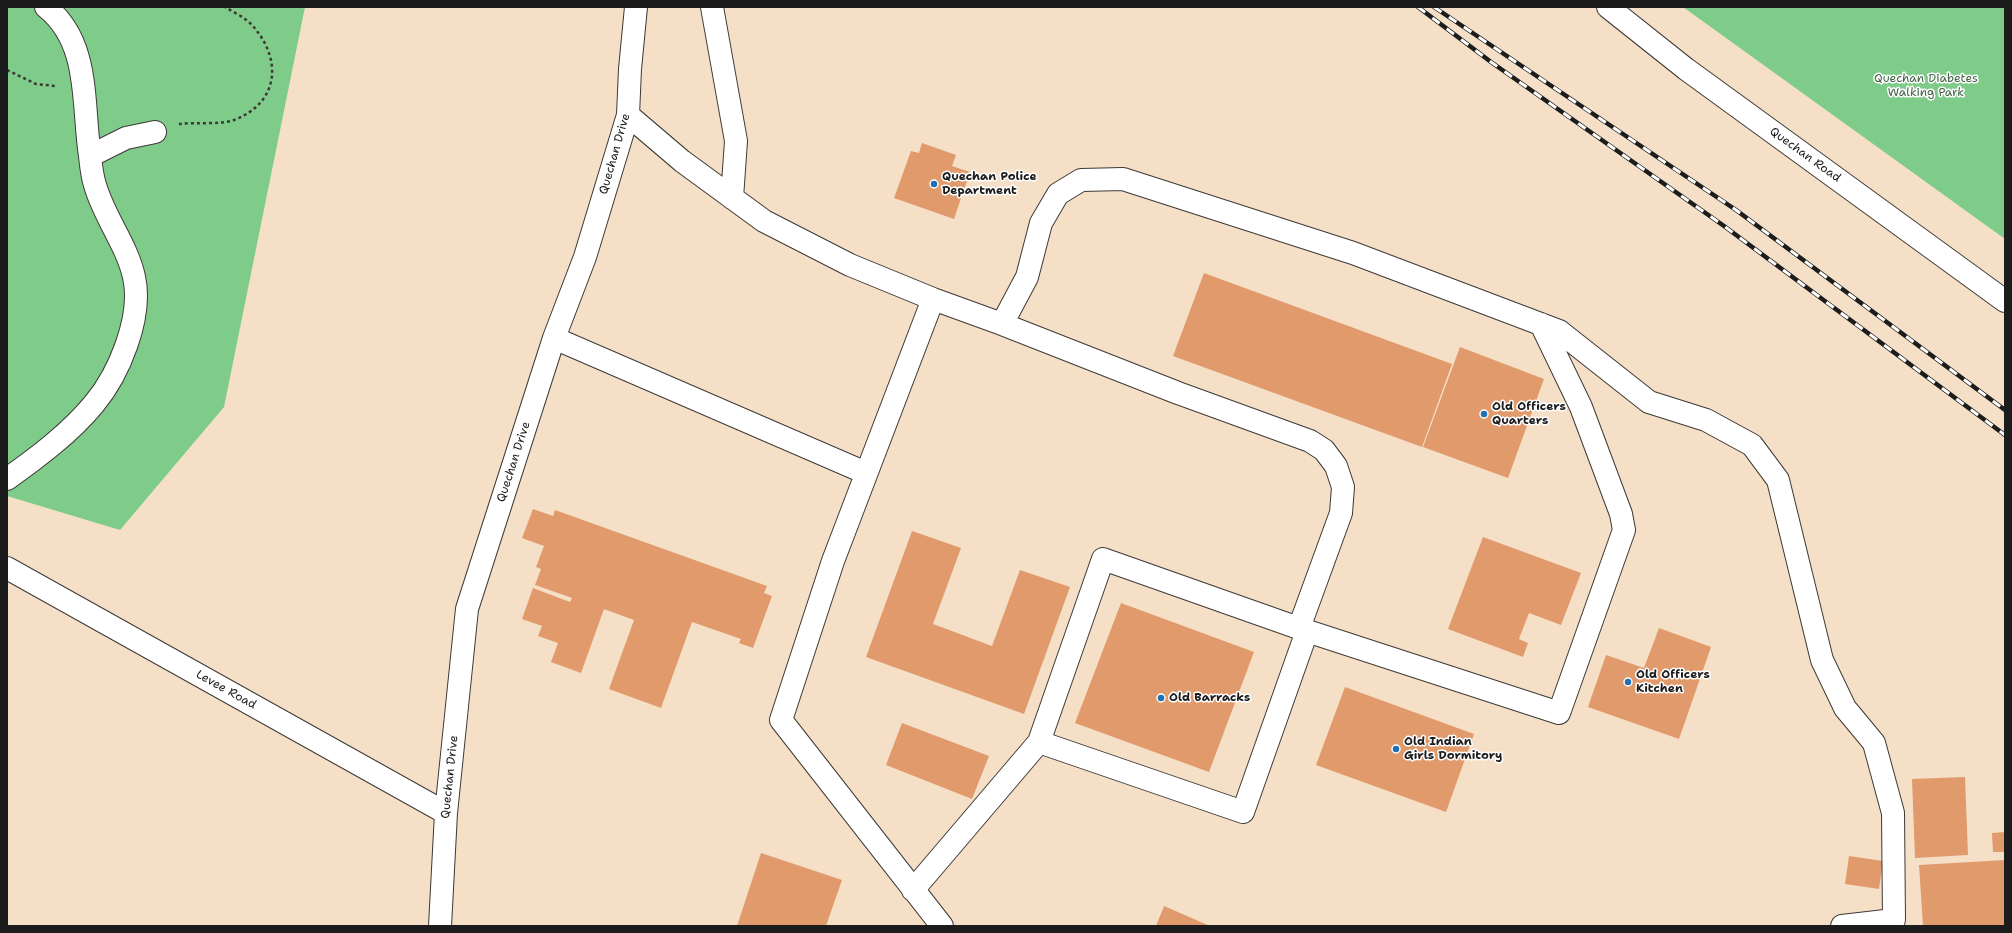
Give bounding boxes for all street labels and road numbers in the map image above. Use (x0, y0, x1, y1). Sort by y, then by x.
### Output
street label: Quechan Drive (597, 112, 633, 196)
street label: Quechan Road (1767, 124, 1843, 186)
street label: Quechan Drive (494, 420, 534, 504)
street label: Levee Road (193, 667, 259, 713)
street label: Quechan Drive (438, 735, 462, 819)

